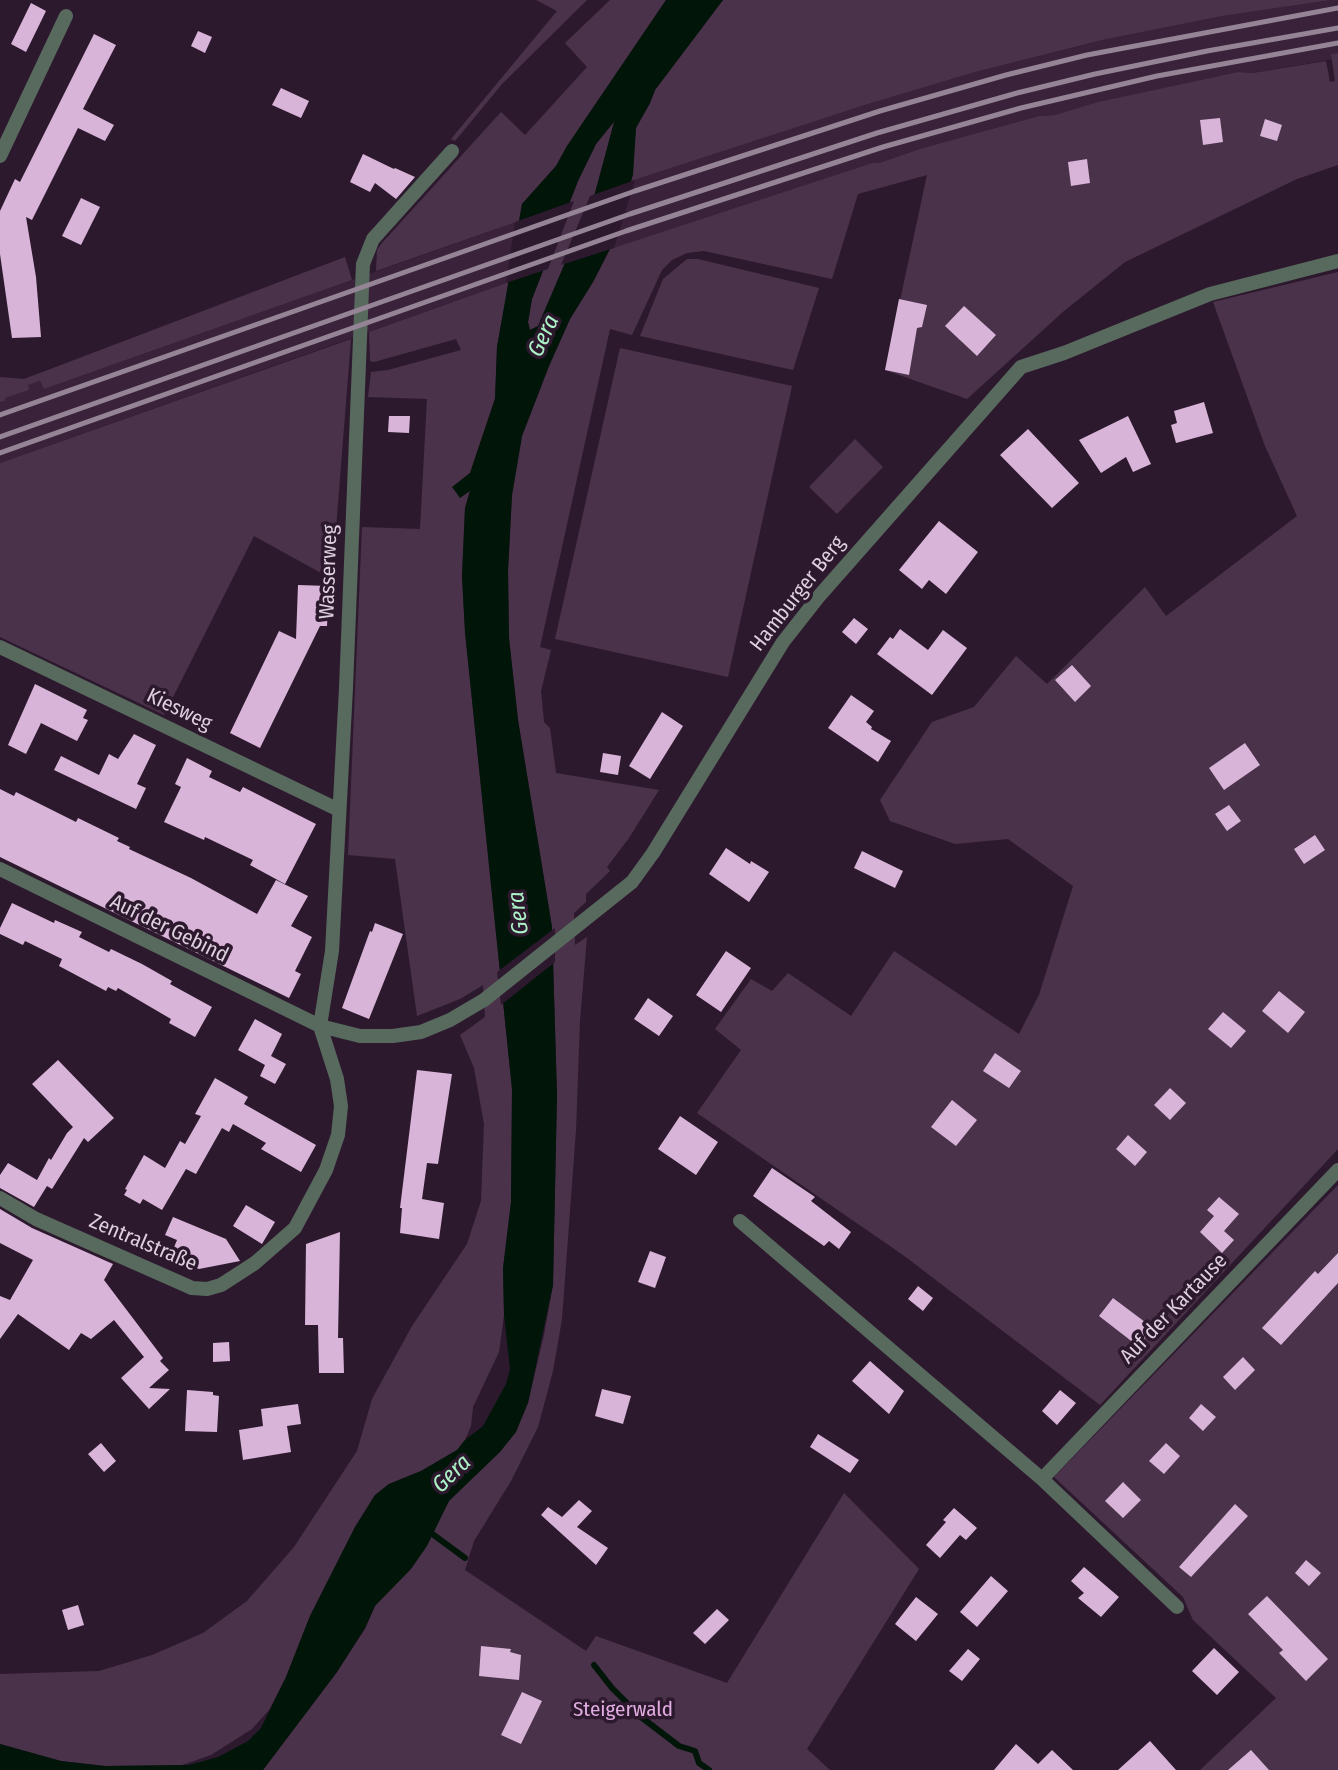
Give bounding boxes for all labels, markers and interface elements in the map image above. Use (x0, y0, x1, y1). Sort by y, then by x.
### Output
water label: Gera (522, 311, 566, 361)
street label: Wasserweg (315, 524, 343, 620)
street label: Hamburger Berg (745, 531, 851, 657)
street label: Kiesweg (142, 683, 216, 737)
street label: Auf der Gebind (106, 890, 232, 968)
water label: Gera (503, 890, 535, 936)
street label: Zentralstraße (85, 1209, 201, 1277)
street label: Auf der Kartause (1115, 1249, 1233, 1369)
water label: Gera (427, 1449, 477, 1499)
park label: Steigerwald (573, 1697, 673, 1723)

